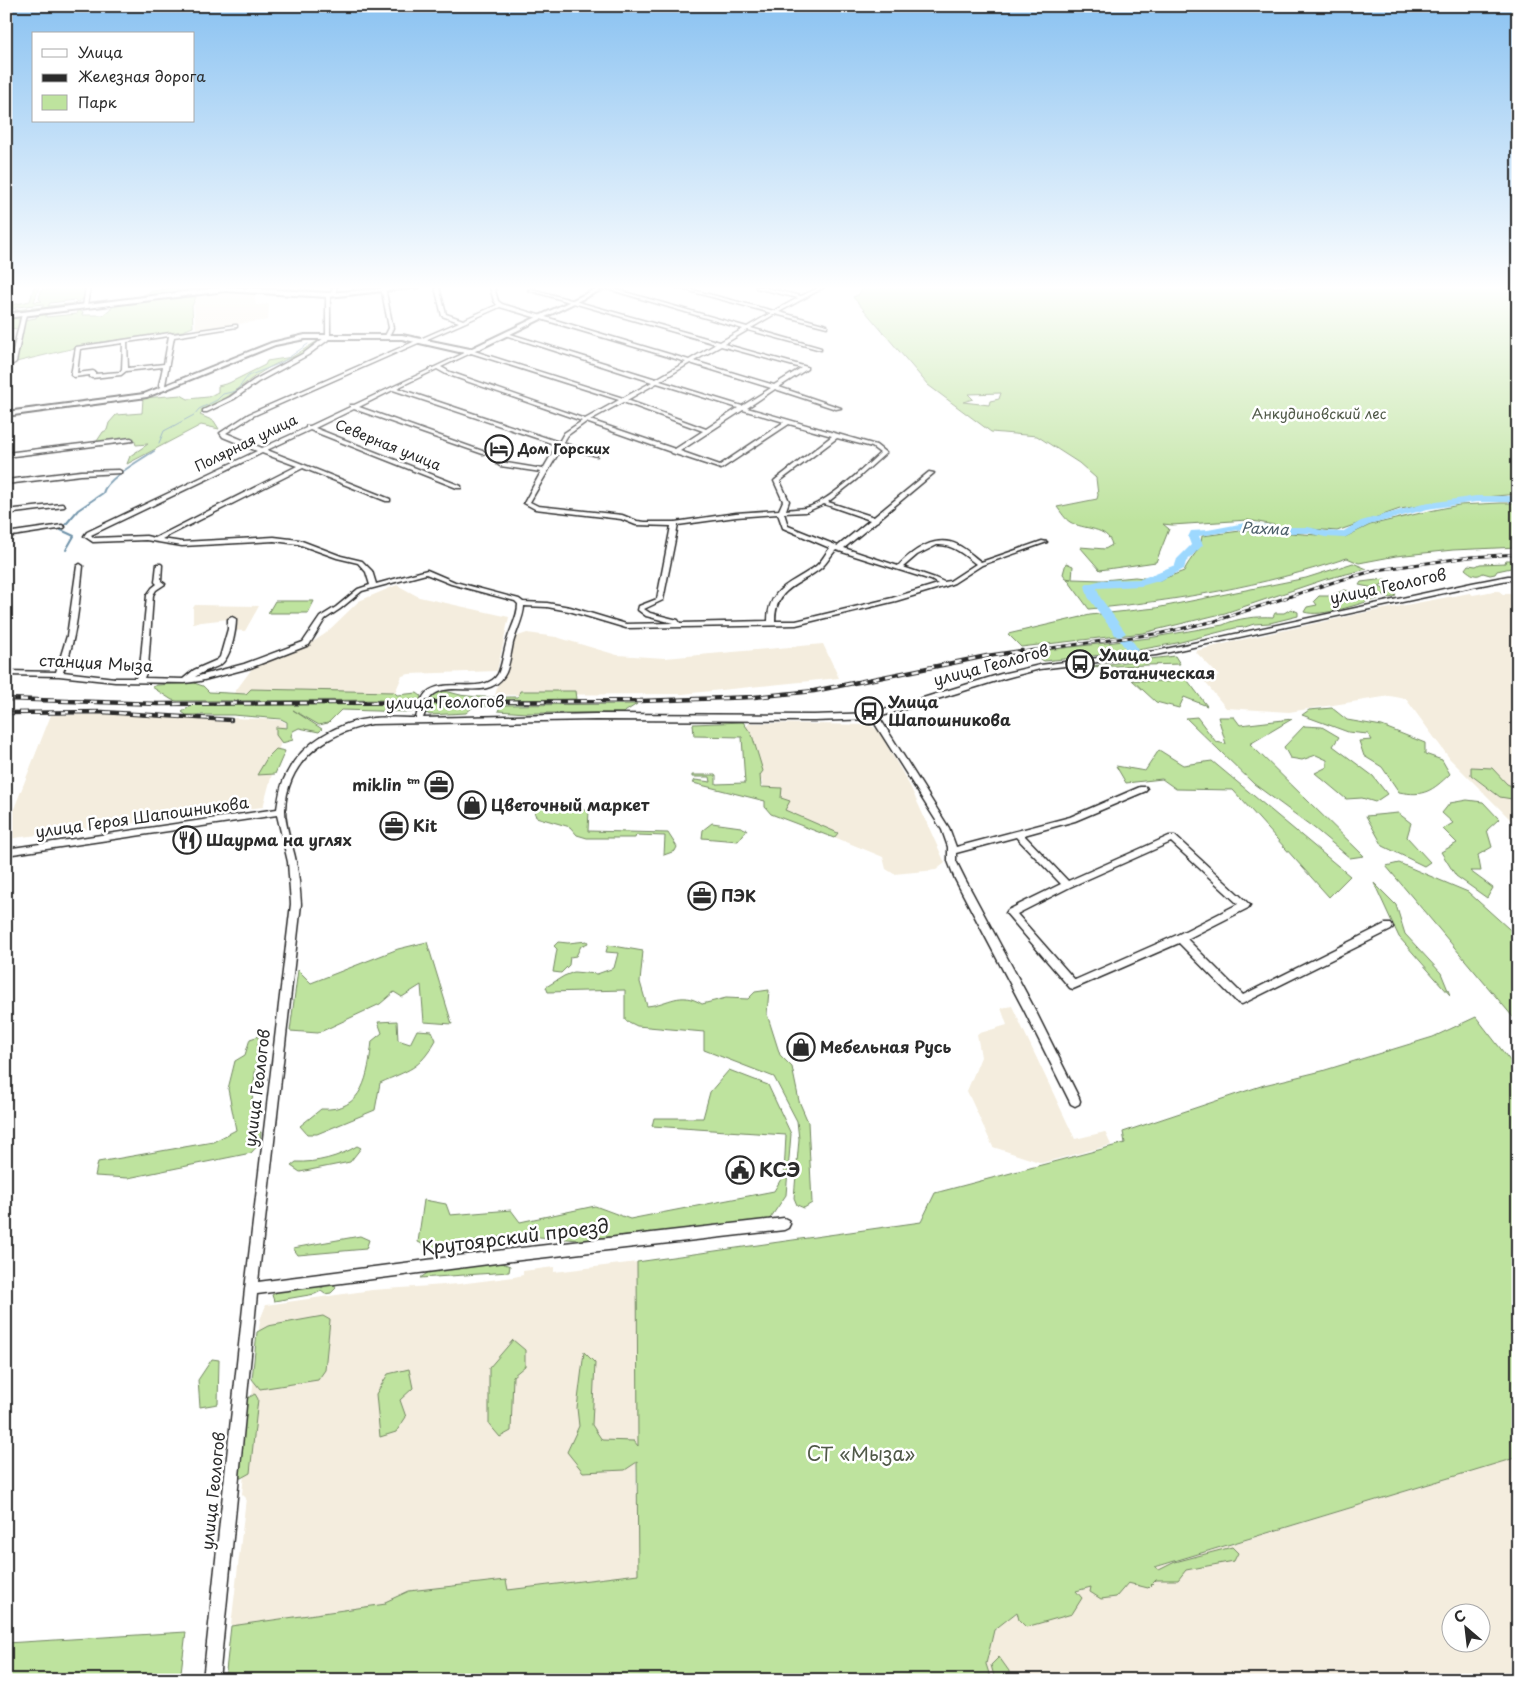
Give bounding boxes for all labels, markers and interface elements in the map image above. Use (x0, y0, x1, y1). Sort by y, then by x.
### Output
legend (32, 32, 195, 122)
text: Улица (78, 40, 123, 63)
text: Железная дорога (78, 64, 206, 87)
text: Парк (78, 90, 117, 113)
park label: Анкудиновский лес (1252, 403, 1387, 424)
street label: Полярная улица (191, 409, 301, 476)
street label: Северная улица (332, 414, 444, 475)
hotel icon: Дом Горских (484, 434, 514, 464)
place label: Дом Горских (517, 438, 610, 459)
water label: Рахма (1241, 515, 1290, 540)
street label: улица Геологов (1327, 561, 1448, 609)
street label: улица Геологов (930, 637, 1051, 691)
place label: Улица Ботаническая (1098, 642, 1215, 684)
street label: станция Мыза (38, 647, 154, 677)
bus stop icon: Улица Ботаническая (1065, 649, 1095, 679)
street label: улица Геологов (385, 688, 504, 714)
place label: Улица Шапошникова (887, 689, 1011, 731)
bus stop icon: Улица Шапошникова (854, 696, 884, 726)
office icon: miklin ™ (424, 770, 454, 800)
place label: miklin ™ (352, 772, 420, 796)
street label: улица Героя Шапошникова (34, 789, 250, 843)
shop icon: Цветочный маркет (457, 790, 487, 820)
place label: Цветочный маркет (491, 792, 650, 816)
office icon: Kit (379, 811, 409, 841)
place label: Kit (413, 813, 438, 837)
restaurant icon: Шаурма на углях (172, 825, 202, 855)
place label: Шаурма на углях (206, 827, 352, 851)
office icon: ПЭК (687, 881, 717, 911)
place label: ПЭК (721, 883, 756, 907)
street label: улица Геологов (237, 1028, 275, 1148)
shop icon: Мебельная Русь (786, 1032, 816, 1062)
place label: Мебельная Русь (820, 1034, 951, 1058)
public building icon: КСЭ (725, 1155, 755, 1185)
place label: КСЭ (759, 1155, 800, 1183)
street label: Крутоярский проезд (419, 1211, 610, 1261)
street label: улица Геологов (194, 1431, 230, 1551)
park label: СТ «Мыза» (807, 1439, 915, 1467)
north arrow (1442, 1604, 1492, 1654)
text: С (1450, 1604, 1469, 1628)

